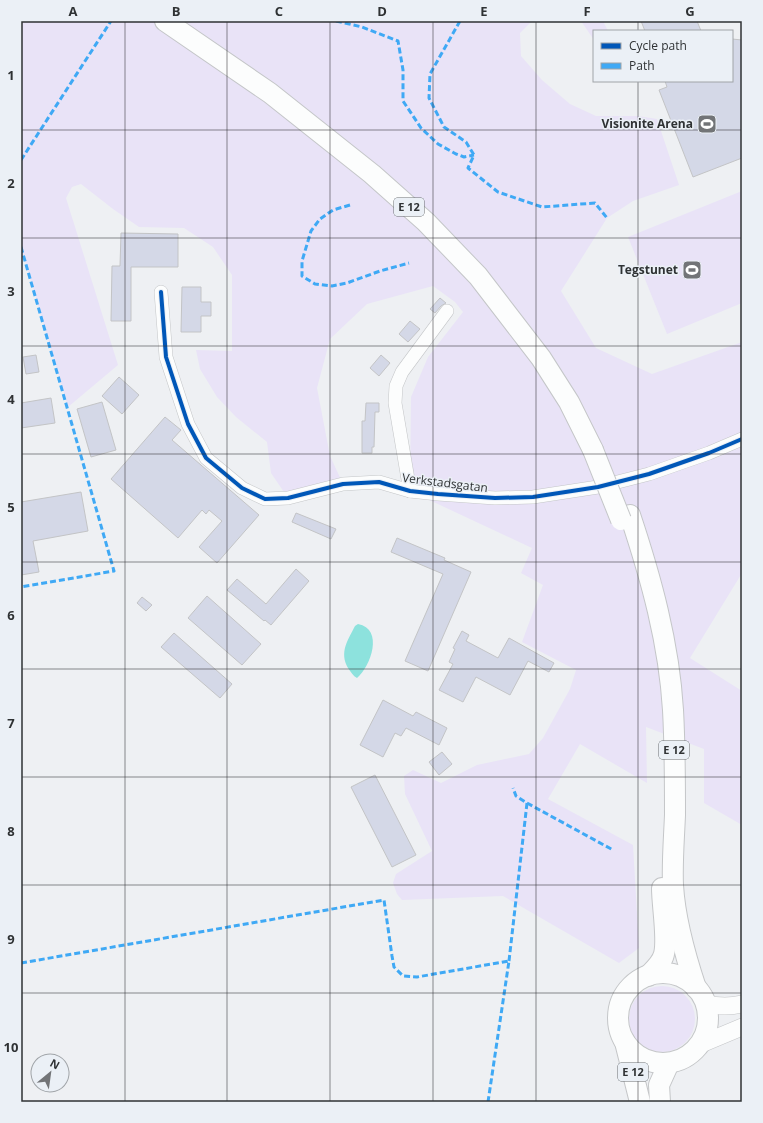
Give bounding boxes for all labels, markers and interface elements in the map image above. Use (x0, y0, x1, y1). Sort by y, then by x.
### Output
text: A (69, 2, 78, 20)
text: B (172, 2, 181, 20)
text: C (275, 2, 283, 20)
text: D (377, 2, 387, 20)
text: E (480, 2, 488, 20)
text: F (583, 2, 591, 20)
text: G (685, 2, 695, 20)
legend (593, 30, 733, 82)
text: Cycle path (629, 37, 687, 54)
text: Path (629, 57, 655, 74)
text: 1 (7, 66, 15, 84)
sports icon: Visionite Arena (696, 113, 718, 135)
place label: Visionite Arena (602, 115, 693, 132)
text: 2 (7, 174, 15, 192)
road number: E 12 (394, 198, 424, 216)
sports icon: Tegstunet (681, 259, 703, 281)
place label: Tegstunet (618, 261, 678, 278)
text: 3 (7, 282, 15, 300)
text: 4 (7, 390, 15, 408)
street label: Verkstadsgatan (401, 469, 489, 496)
text: 5 (7, 498, 15, 516)
text: 6 (7, 606, 15, 624)
text: 7 (7, 714, 15, 732)
road number: E 12 (659, 741, 689, 759)
text: 8 (7, 822, 15, 840)
text: 9 (7, 930, 15, 948)
text: 10 (4, 1038, 18, 1056)
north arrow (30, 1053, 70, 1093)
text: N (48, 1055, 63, 1073)
road number: E 12 (618, 1063, 648, 1081)

